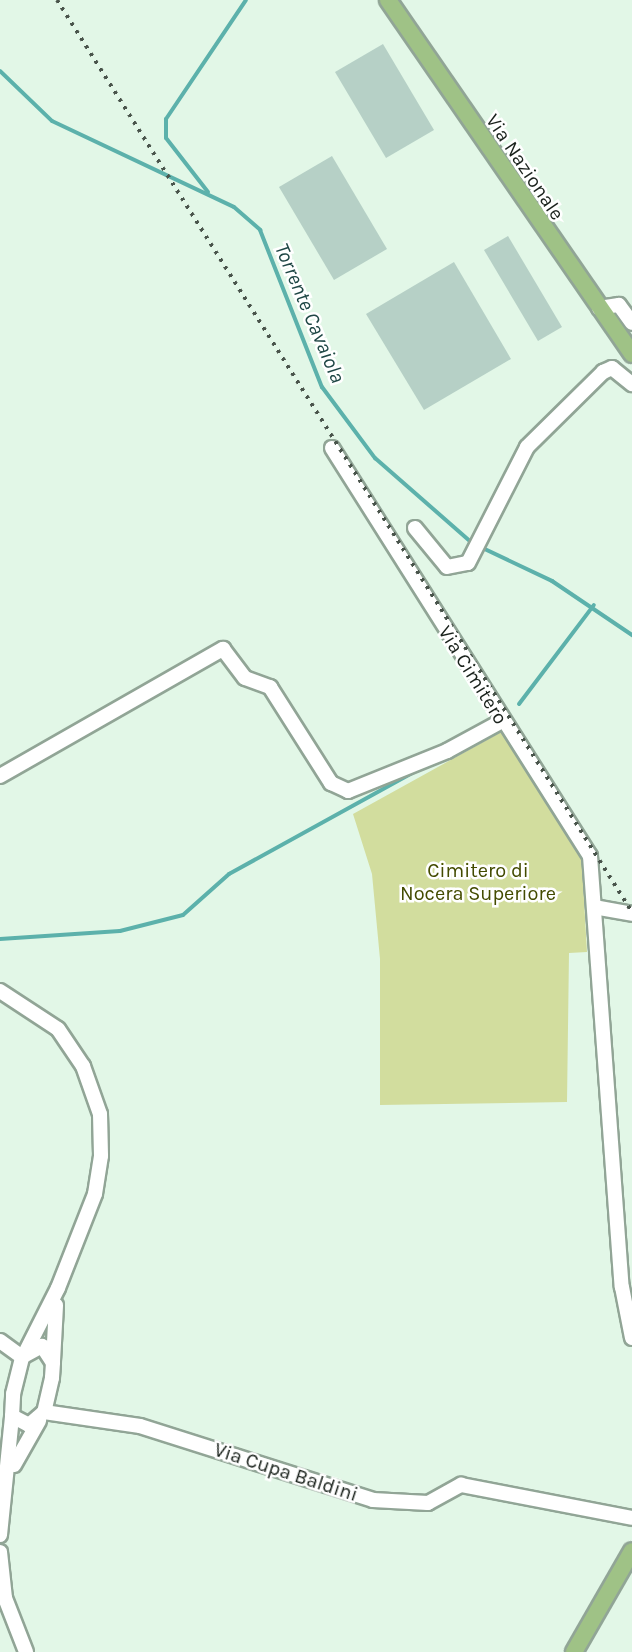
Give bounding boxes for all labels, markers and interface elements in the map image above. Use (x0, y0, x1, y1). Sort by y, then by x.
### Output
street label: Via Nazionale (481, 109, 569, 225)
water label: Torrente Cavaiola (269, 239, 351, 387)
street label: Via Cimitero (433, 621, 513, 729)
park label: Cimitero di Nocera Superiore (400, 859, 556, 906)
street label: Via Cupa Baldini (211, 1437, 361, 1507)

